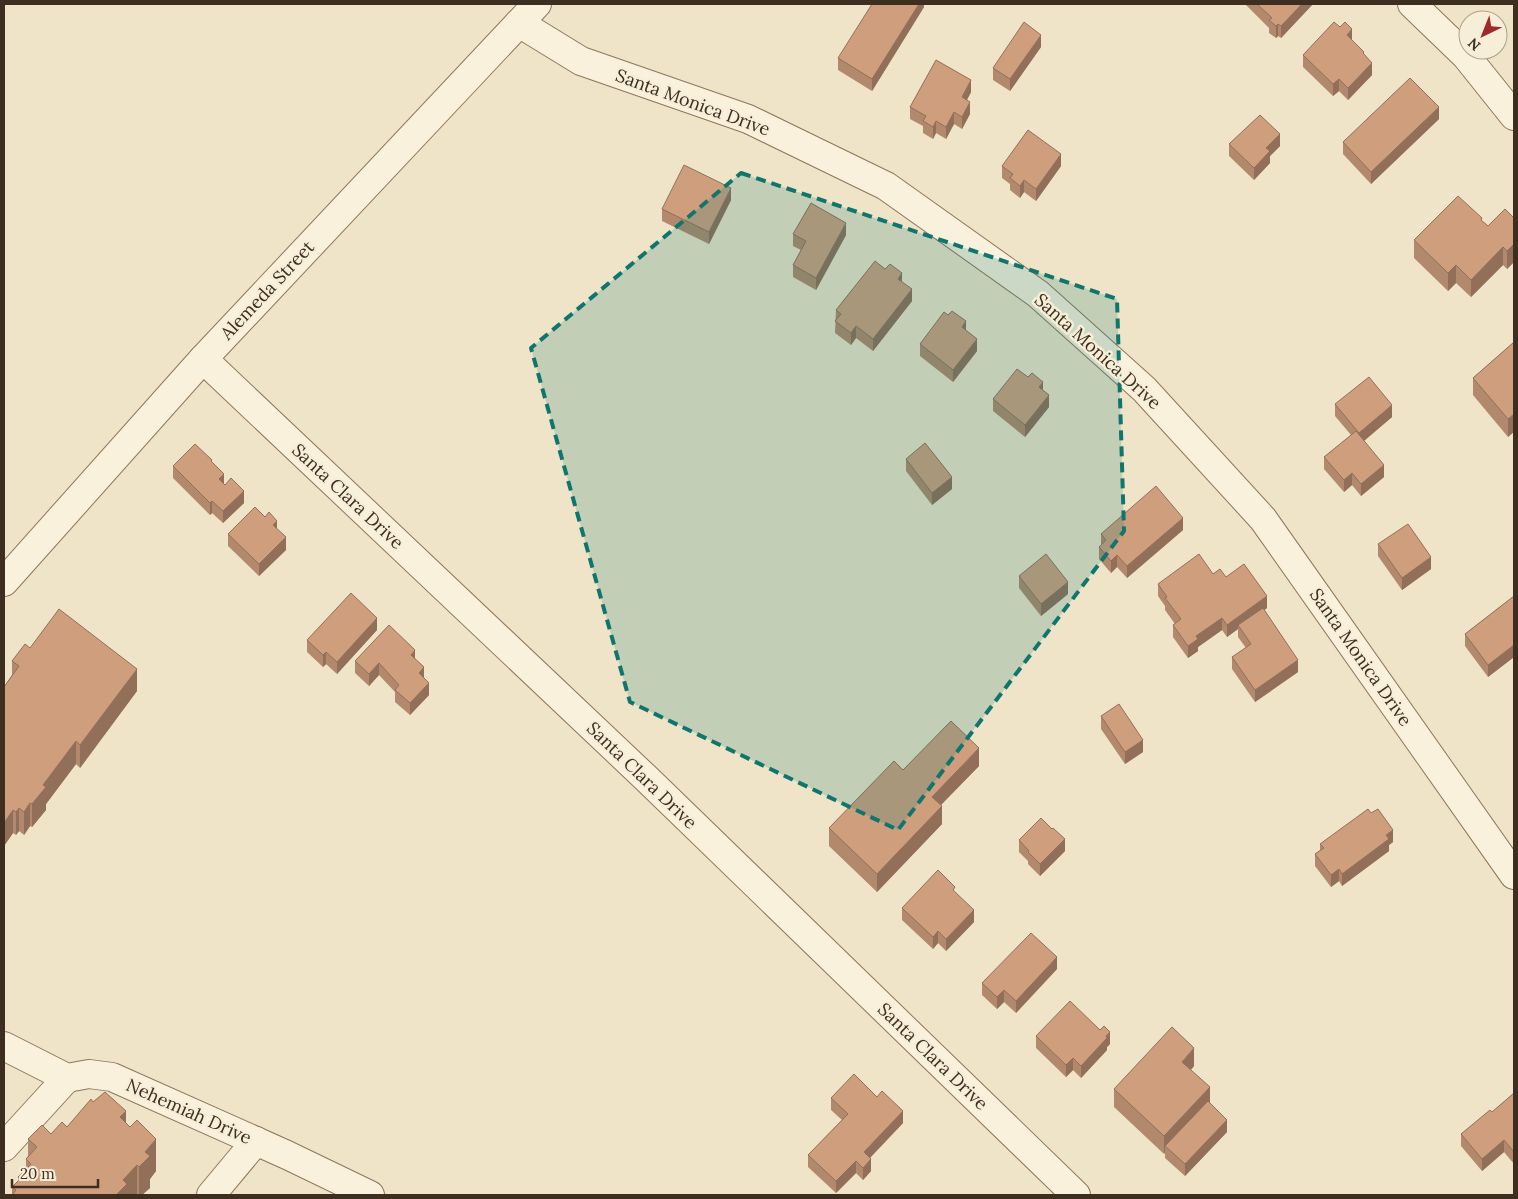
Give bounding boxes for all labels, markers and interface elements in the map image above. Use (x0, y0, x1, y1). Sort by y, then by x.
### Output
north arrow (1458, 10, 1508, 60)
text: N (1464, 34, 1484, 55)
street label: Santa Monica Drive (613, 63, 774, 141)
street label: Alemeda Street (214, 236, 319, 345)
street label: Santa Monica Drive (1030, 288, 1166, 414)
street label: Santa Clara Drive (287, 438, 409, 554)
street label: Santa Monica Drive (1305, 584, 1417, 730)
street label: Santa Clara Drive (582, 716, 702, 834)
street label: Santa Clara Drive (873, 997, 993, 1115)
street label: Nehemiah Drive (123, 1073, 255, 1149)
scale bar (12, 1156, 99, 1188)
text: 20 m (20, 1164, 55, 1183)

